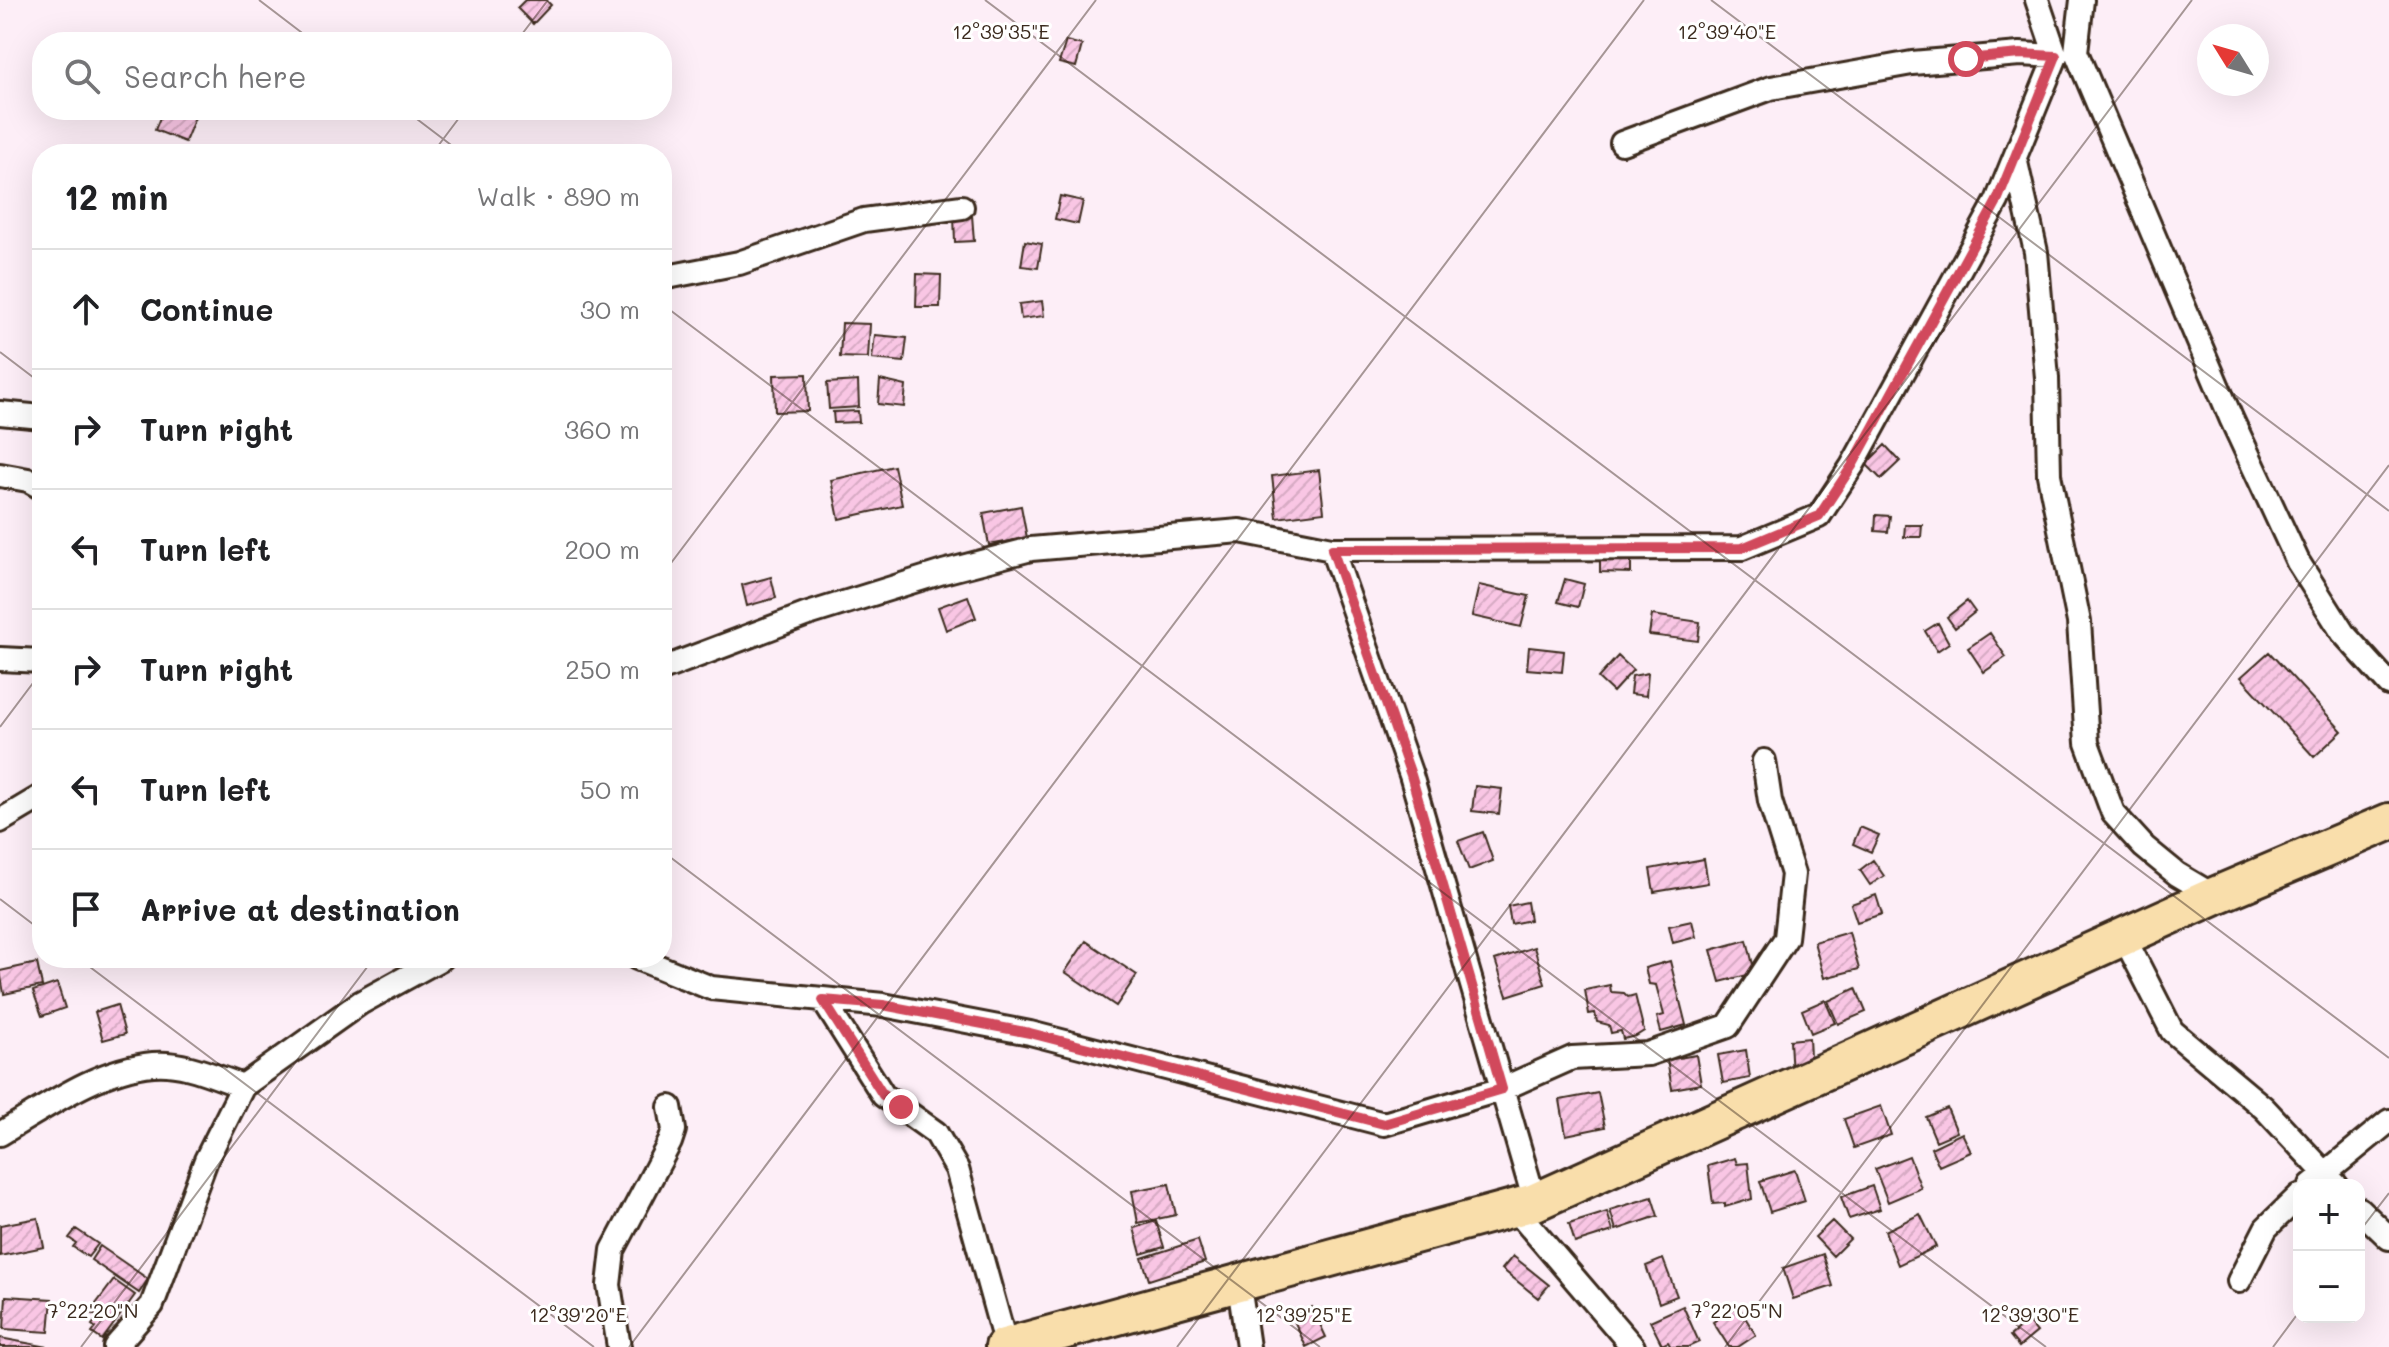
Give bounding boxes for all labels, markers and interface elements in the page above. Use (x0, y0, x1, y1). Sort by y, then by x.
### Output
text: 12°39'35"E (952, 18, 1050, 44)
text: 12°39'40"E (1678, 18, 1776, 44)
north arrow (2197, 24, 2269, 96)
search box (32, 32, 672, 120)
route start (1948, 41, 1984, 77)
icon: search (60, 54, 104, 98)
text: Search here (124, 56, 307, 96)
text: 12 min (64, 174, 168, 219)
text: Walk · 890 m (476, 179, 640, 213)
icon: ahead (64, 287, 108, 331)
text: Continue (140, 289, 273, 329)
text: 30 m (580, 292, 640, 326)
icon: right (64, 407, 108, 451)
text: Turn right (140, 409, 293, 449)
text: 360 m (564, 412, 640, 446)
icon: left (64, 527, 108, 571)
text: Turn left (140, 529, 271, 569)
text: 200 m (564, 532, 640, 566)
icon: right (64, 647, 108, 691)
text: Turn right (140, 649, 293, 689)
text: 250 m (565, 652, 640, 686)
icon: left (64, 767, 108, 811)
text: Turn left (140, 769, 271, 809)
text: 50 m (580, 772, 640, 806)
icon: arrive (64, 887, 108, 931)
text: Arrive at destination (140, 889, 460, 929)
route end (883, 1089, 919, 1125)
map controls (2293, 1179, 2365, 1323)
button: + (2293, 1179, 2365, 1251)
button: − (2293, 1251, 2365, 1323)
text: 7°22'20"N (48, 1297, 138, 1323)
text: 7°22'05"N (1691, 1297, 1783, 1323)
text: 12°39'20"E (529, 1301, 627, 1327)
text: 12°39'25"E (1255, 1301, 1353, 1327)
text: 12°39'30"E (1981, 1301, 2079, 1327)

